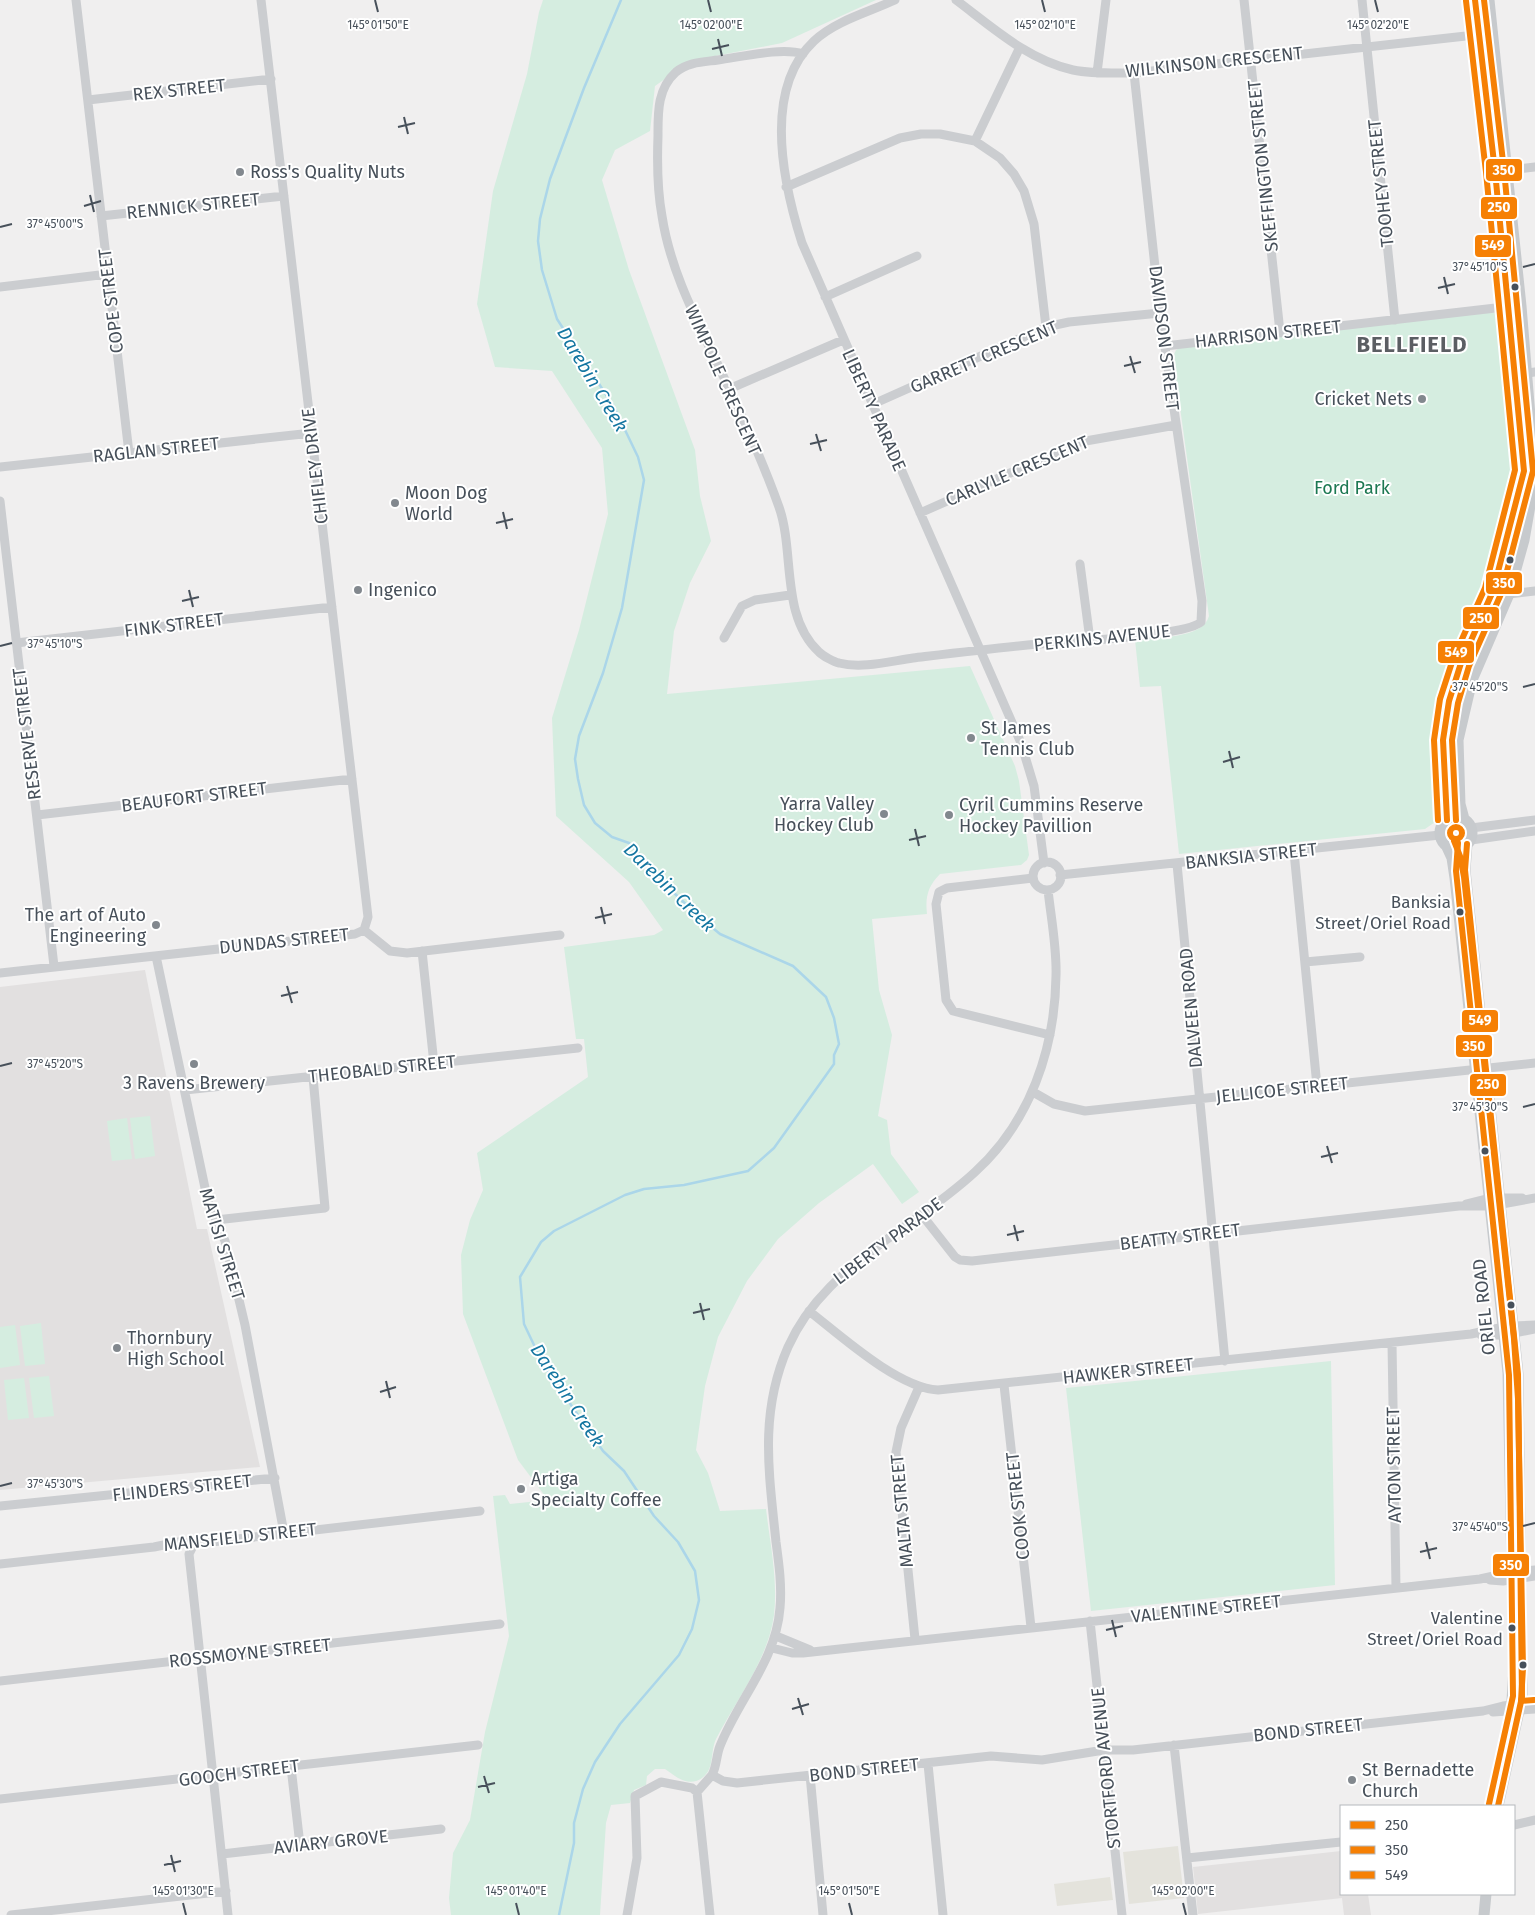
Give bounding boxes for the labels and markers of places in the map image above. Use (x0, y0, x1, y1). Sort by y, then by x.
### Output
place label: Ross's Quality Nuts (250, 161, 405, 183)
marker: Ross's Quality Nuts (234, 166, 246, 178)
unlabelled marker (1510, 282, 1520, 292)
place label: Cricket Nets (1314, 388, 1412, 410)
marker: Cricket Nets (1416, 393, 1428, 405)
place label: Moon Dog World (405, 482, 487, 525)
marker: Moon Dog World (389, 497, 401, 509)
unlabelled marker (1505, 555, 1515, 565)
place label: Ingenico (368, 579, 437, 601)
marker: Ingenico (352, 584, 364, 596)
place label: St James Tennis Club (981, 717, 1075, 760)
marker: St James Tennis Club (965, 732, 977, 744)
place label: Yarra Valley Hockey Club (774, 793, 874, 836)
place label: Cyril Cummins Reserve Hockey Pavillion (959, 794, 1143, 837)
marker: Yarra Valley Hockey Club (878, 808, 890, 820)
marker: Cyril Cummins Reserve Hockey Pavillion (943, 809, 955, 821)
place label: Banksia Street/Oriel Road (1315, 892, 1451, 934)
place label: The art of Auto Engineering (25, 904, 147, 947)
marker: Banksia Street/Oriel Road (1455, 907, 1465, 917)
marker: The art of Auto Engineering (150, 919, 162, 931)
marker: 3 Ravens Brewery (188, 1058, 200, 1070)
place label: 3 Ravens Brewery (123, 1072, 265, 1094)
unlabelled marker (1480, 1146, 1490, 1156)
unlabelled marker (1506, 1300, 1516, 1310)
place label: Thornbury High School (127, 1327, 224, 1370)
marker: Thornbury High School (111, 1342, 123, 1354)
place label: Artiga Specialty Coffee (531, 1468, 662, 1511)
marker: Artiga Specialty Coffee (515, 1483, 527, 1495)
place label: Valentine Street/Oriel Road (1367, 1608, 1503, 1650)
marker: Valentine Street/Oriel Road (1507, 1623, 1517, 1633)
unlabelled marker (1518, 1660, 1528, 1670)
place label: St Bernadette Church (1362, 1759, 1474, 1802)
marker: St Bernadette Church (1346, 1774, 1358, 1786)

